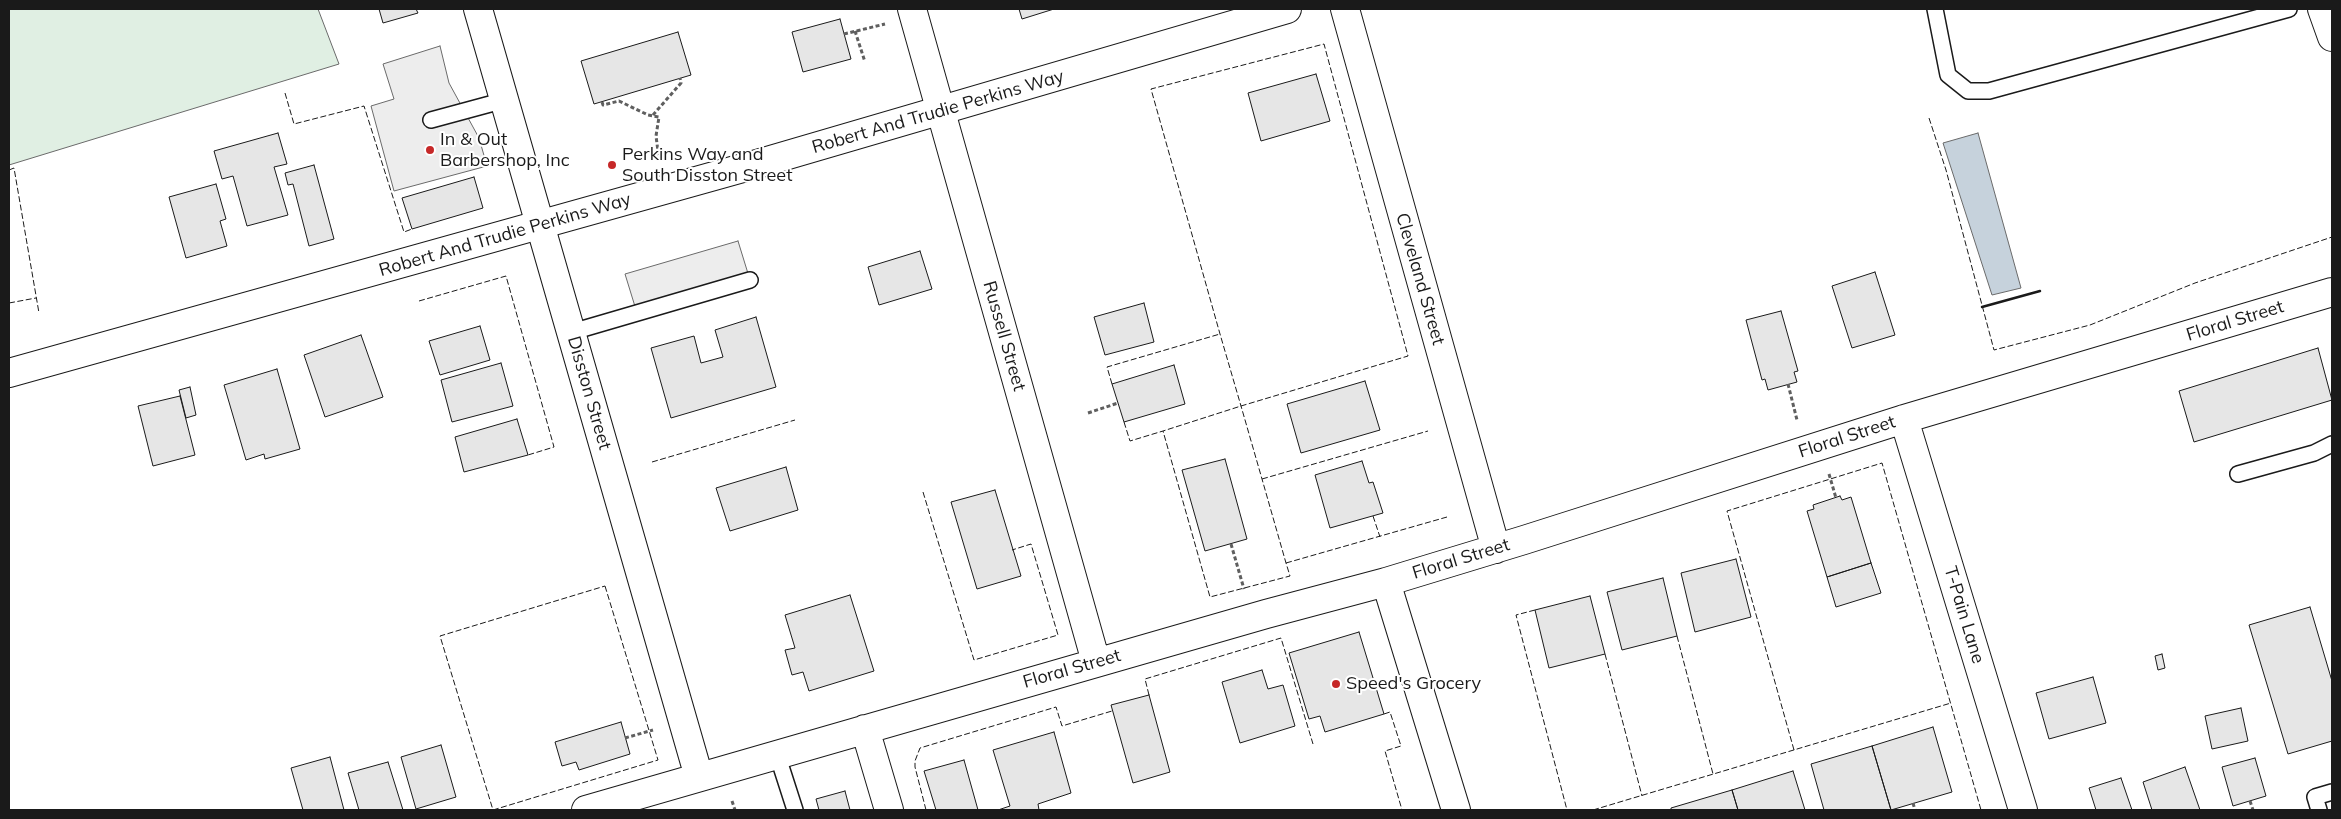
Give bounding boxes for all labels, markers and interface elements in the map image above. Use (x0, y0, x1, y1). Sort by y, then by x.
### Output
street label: Robert And Trudie Perkins Way (810, 66, 1066, 158)
place label: In & Out Barbershop, Inc (440, 129, 570, 172)
marker: In & Out Barbershop, Inc (424, 144, 436, 156)
place label: Perkins Way and South Disston Street (622, 144, 792, 186)
marker: Perkins Way and South Disston Street (606, 159, 618, 171)
street label: Robert And Trudie Perkins Way (377, 189, 633, 281)
street label: Cleveland Street (1391, 210, 1449, 348)
street label: Russell Street (978, 278, 1030, 394)
street label: Floral Street (2184, 296, 2286, 346)
street label: Disston Street (562, 334, 616, 452)
street label: Floral Street (1796, 411, 1898, 463)
street label: Floral Street (1410, 534, 1512, 584)
street label: T-Pain Lane (1939, 564, 1989, 666)
street label: Floral Street (1021, 645, 1123, 693)
place label: Speed's Grocery (1346, 673, 1481, 695)
marker: Speed's Grocery (1330, 678, 1342, 690)

